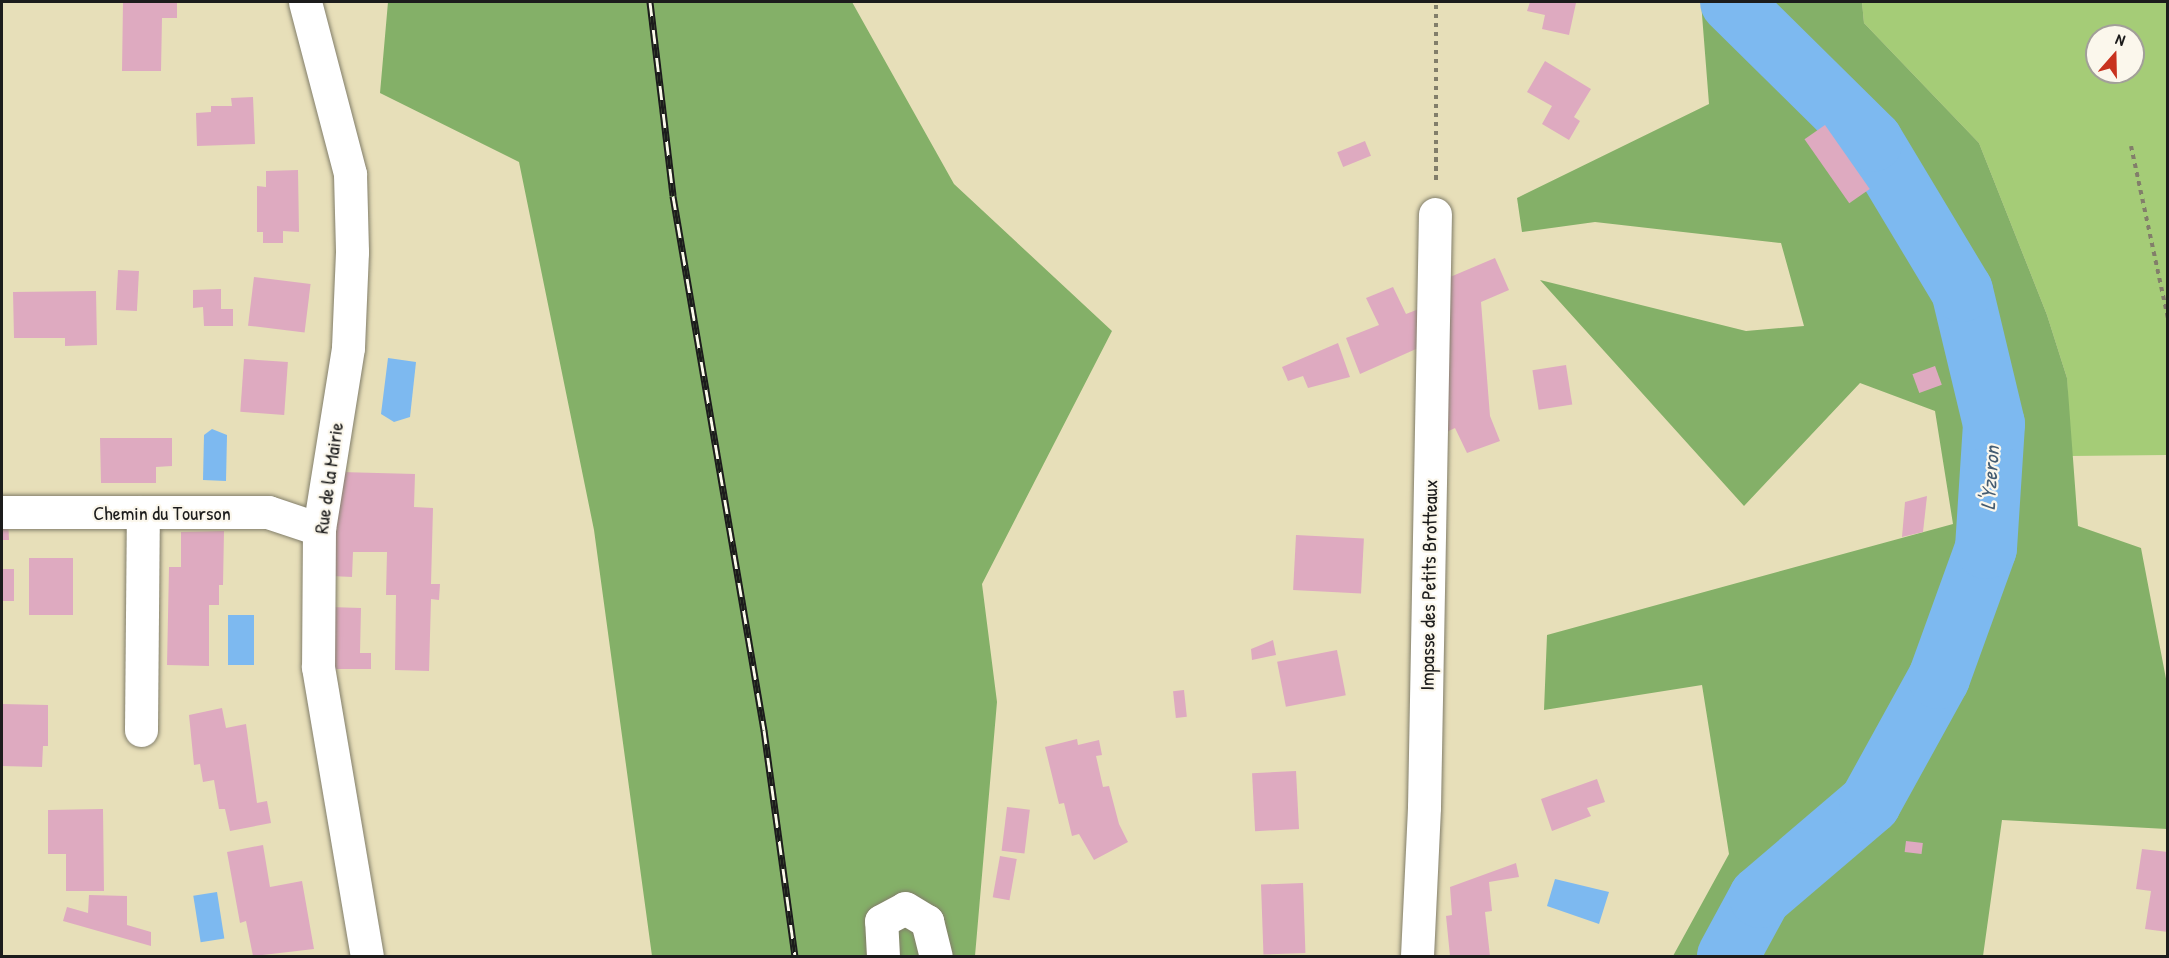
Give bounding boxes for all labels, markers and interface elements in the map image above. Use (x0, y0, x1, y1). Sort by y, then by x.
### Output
north arrow (2085, 24, 2145, 84)
text: N (2113, 27, 2128, 51)
street label: Rue de la Mairie (308, 421, 348, 535)
water label: L'Yzeron (1975, 445, 2005, 511)
street label: Impasse des Petits Brotteaux (1414, 479, 1442, 691)
street label: Chemin du Tourson (93, 500, 231, 524)

